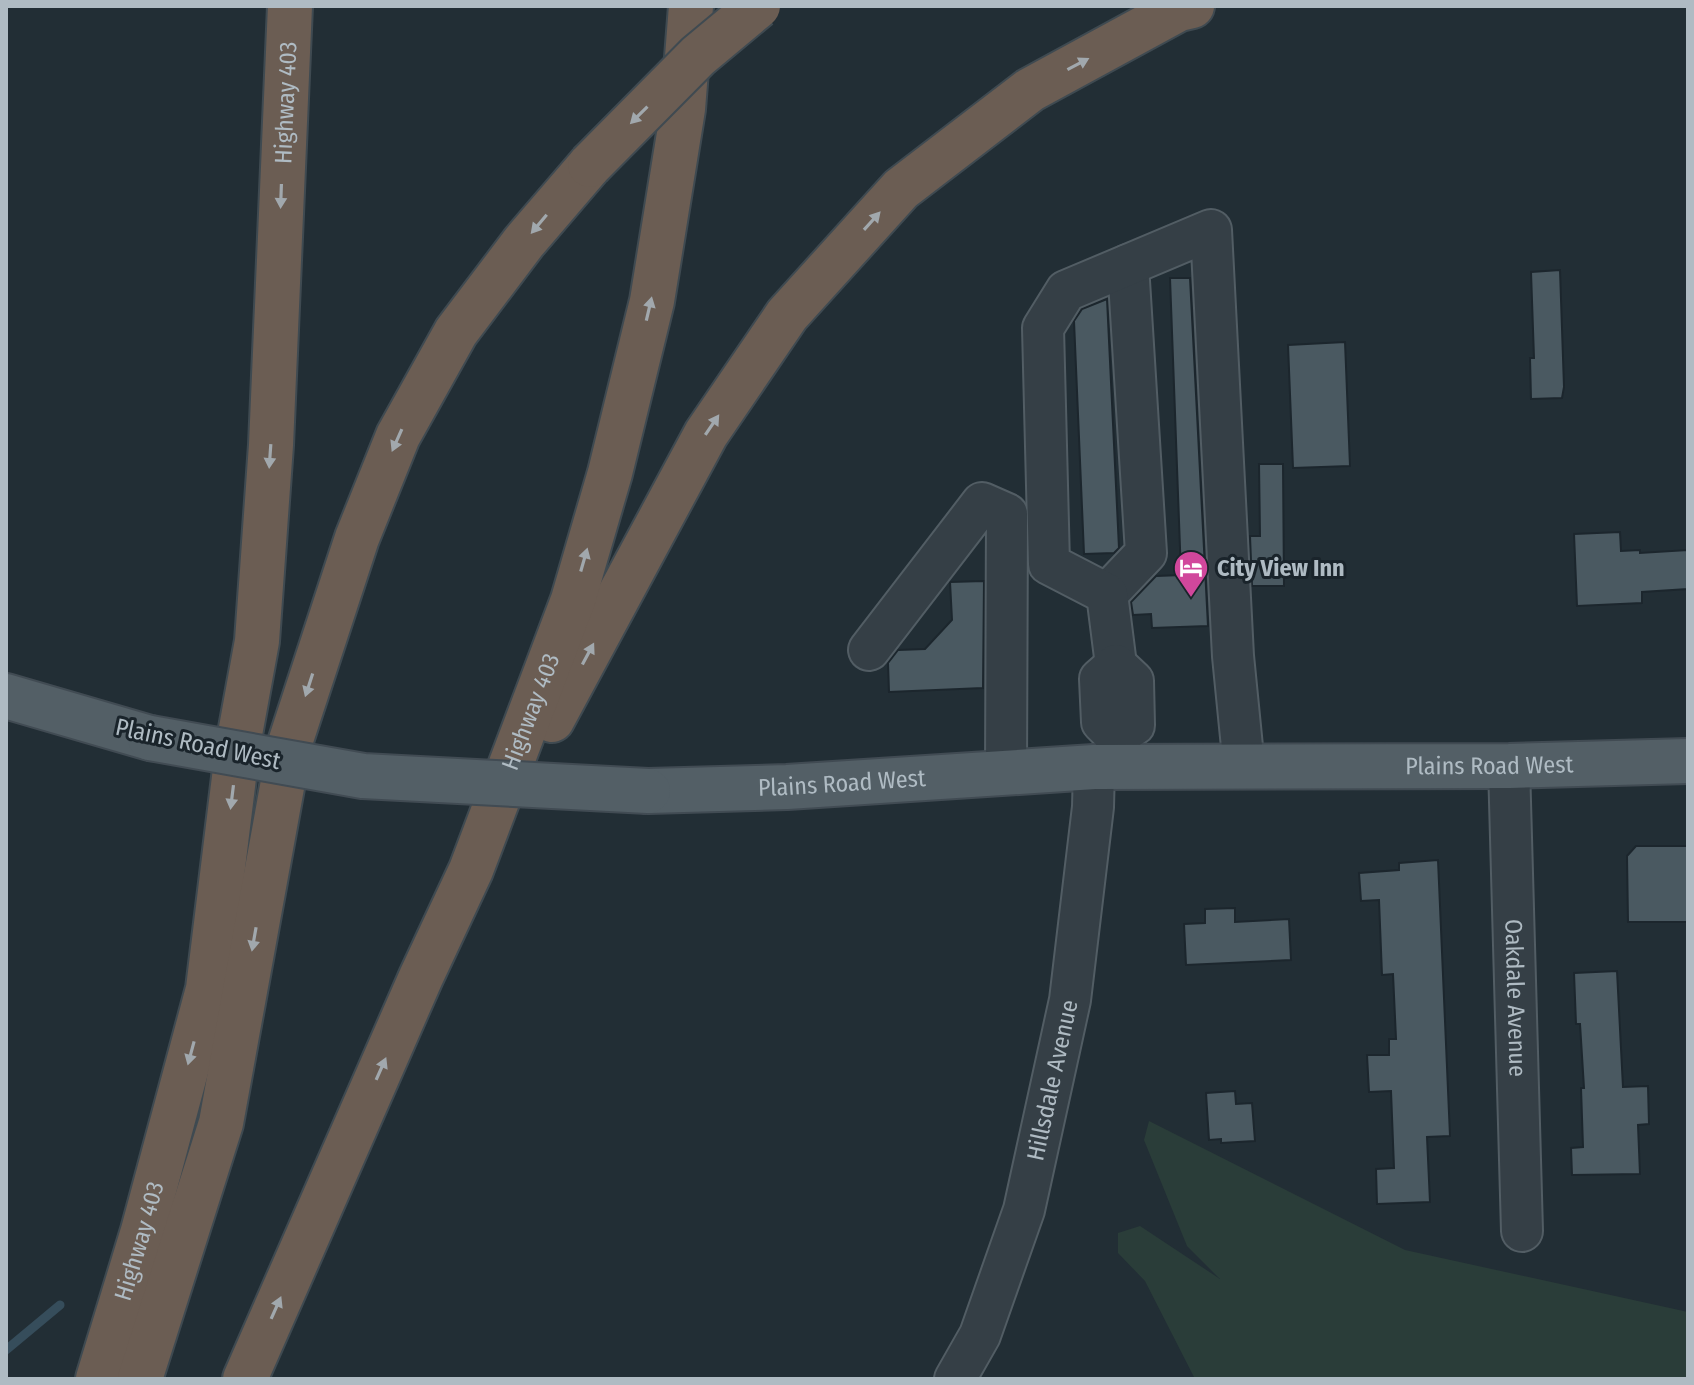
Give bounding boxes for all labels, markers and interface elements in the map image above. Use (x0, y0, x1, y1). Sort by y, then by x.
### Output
street label: Highway 403 (269, 41, 302, 164)
one-way arrow (1066, 58, 1089, 71)
one-way arrow (630, 105, 649, 124)
one-way arrow (275, 184, 288, 209)
one-way arrow (862, 212, 880, 231)
one-way arrow (531, 214, 548, 234)
one-way arrow (644, 296, 656, 321)
one-way arrow (704, 415, 719, 436)
one-way arrow (390, 429, 403, 452)
one-way arrow (263, 444, 276, 469)
one-way arrow (578, 548, 591, 572)
hotel icon: City View Inn (1172, 549, 1210, 599)
place label: City View Inn (1217, 554, 1345, 582)
one-way arrow (581, 642, 594, 665)
street label: Highway 403 (496, 650, 565, 774)
one-way arrow (302, 673, 314, 697)
street label: Plains Road West (113, 713, 283, 775)
street label: Plains Road West (1405, 750, 1574, 780)
street label: Plains Road West (758, 764, 927, 802)
one-way arrow (225, 785, 238, 810)
street label: Oakdale Avenue (1499, 919, 1532, 1077)
one-way arrow (248, 926, 260, 951)
street label: Hillsdale Avenue (1021, 997, 1084, 1163)
one-way arrow (184, 1042, 197, 1066)
one-way arrow (374, 1058, 387, 1081)
street label: Highway 403 (109, 1179, 170, 1304)
one-way arrow (270, 1296, 283, 1319)

